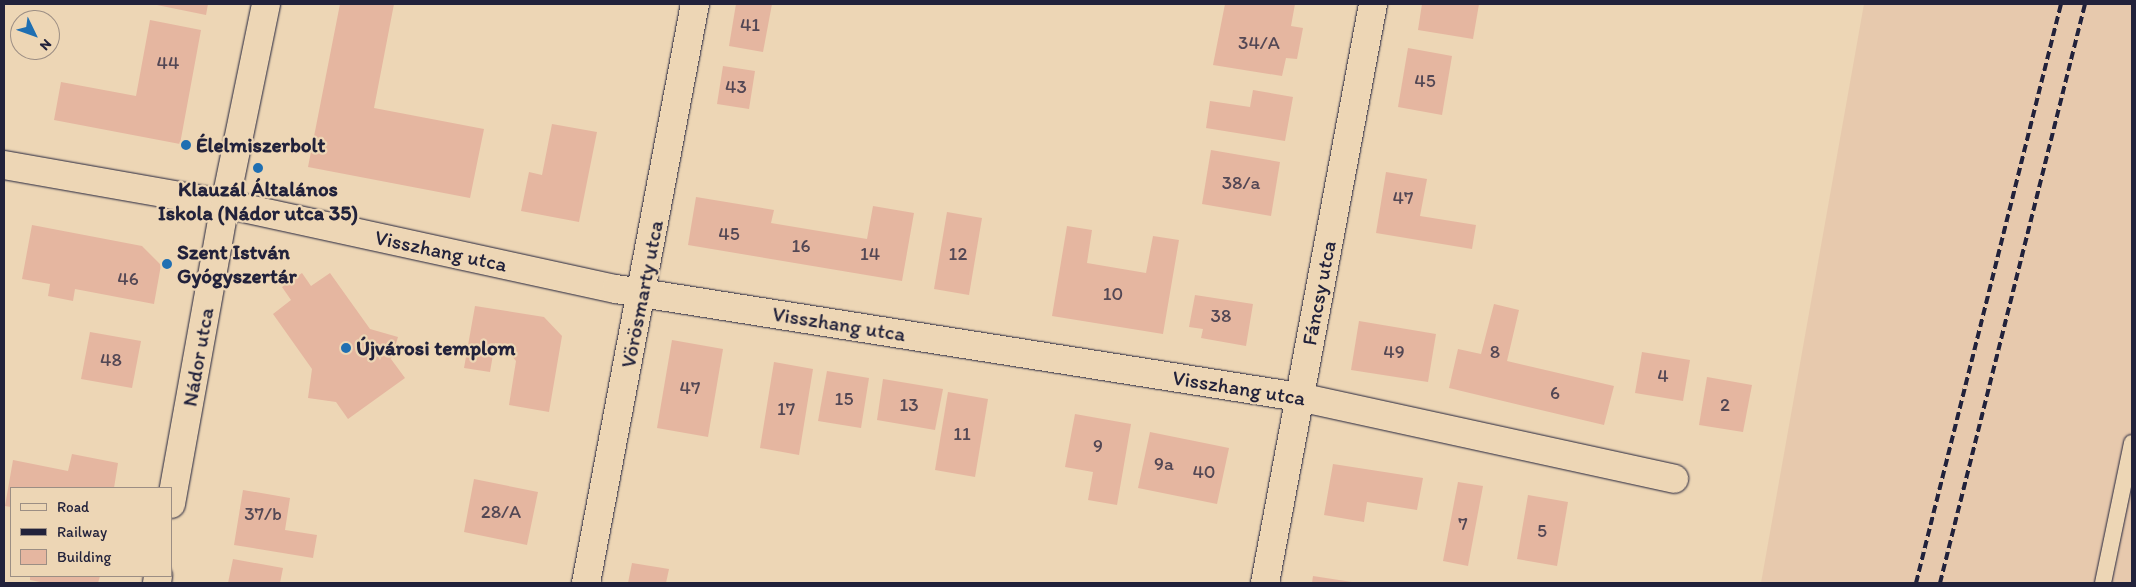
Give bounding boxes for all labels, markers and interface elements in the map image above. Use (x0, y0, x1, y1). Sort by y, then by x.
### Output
north arrow (10, 10, 60, 60)
house number: 41 (740, 14, 760, 36)
house number: 34/A (1238, 32, 1280, 54)
text: N (36, 35, 55, 54)
house number: 44 (157, 52, 179, 74)
house number: 45 (1414, 70, 1436, 92)
house number: 43 (725, 76, 747, 98)
place label: Élelmiszerbolt (196, 132, 325, 158)
marker: Élelmiszerbolt (180, 139, 192, 151)
marker: Klauzál Általános Iskola (Nádor utca 35) (252, 162, 264, 174)
house number: 38/a (1222, 172, 1260, 194)
place label: Klauzál Általános Iskola (Nádor utca 35) (158, 176, 358, 226)
house number: 47 (1393, 187, 1413, 209)
street label: Vörösmarty utca (615, 218, 669, 370)
house number: 45 (718, 223, 740, 245)
street label: Visszhang utca (373, 225, 509, 277)
house number: 16 (792, 235, 810, 257)
place label: Szent István Gyógyszertár (177, 239, 297, 289)
street label: Fáncsy utca (1297, 239, 1341, 347)
house number: 14 (860, 243, 880, 265)
house number: 12 (949, 243, 967, 265)
marker: Szent István Gyógyszertár (161, 258, 173, 270)
house number: 46 (117, 268, 139, 290)
house number: 10 (1103, 283, 1123, 305)
street label: Visszhang utca (771, 301, 907, 347)
house number: 38 (1211, 305, 1231, 327)
street label: Nádor utca (177, 306, 219, 408)
place label: Újvárosi templom (356, 335, 514, 361)
house number: 49 (1383, 341, 1405, 363)
house number: 8 (1490, 341, 1500, 363)
marker: Újvárosi templom (340, 342, 352, 354)
house number: 48 (100, 349, 122, 371)
street label: Visszhang utca (1171, 365, 1307, 411)
house number: 4 (1657, 365, 1669, 387)
house number: 47 (680, 377, 700, 399)
house number: 6 (1550, 382, 1560, 404)
house number: 15 (835, 388, 853, 410)
house number: 13 (899, 394, 919, 416)
house number: 2 (1720, 394, 1730, 416)
house number: 17 (777, 398, 795, 420)
house number: 11 (953, 423, 971, 445)
house number: 9 (1093, 435, 1103, 457)
house number: 9a (1154, 453, 1174, 475)
house number: 40 (1192, 461, 1216, 483)
legend (10, 487, 172, 577)
text: Road (57, 498, 89, 516)
house number: 28/A (481, 501, 521, 523)
house number: 37/b (244, 503, 282, 525)
house number: 7 (1458, 513, 1468, 535)
house number: 5 (1537, 520, 1547, 542)
text: Railway (57, 523, 107, 541)
text: Building (57, 548, 111, 566)

